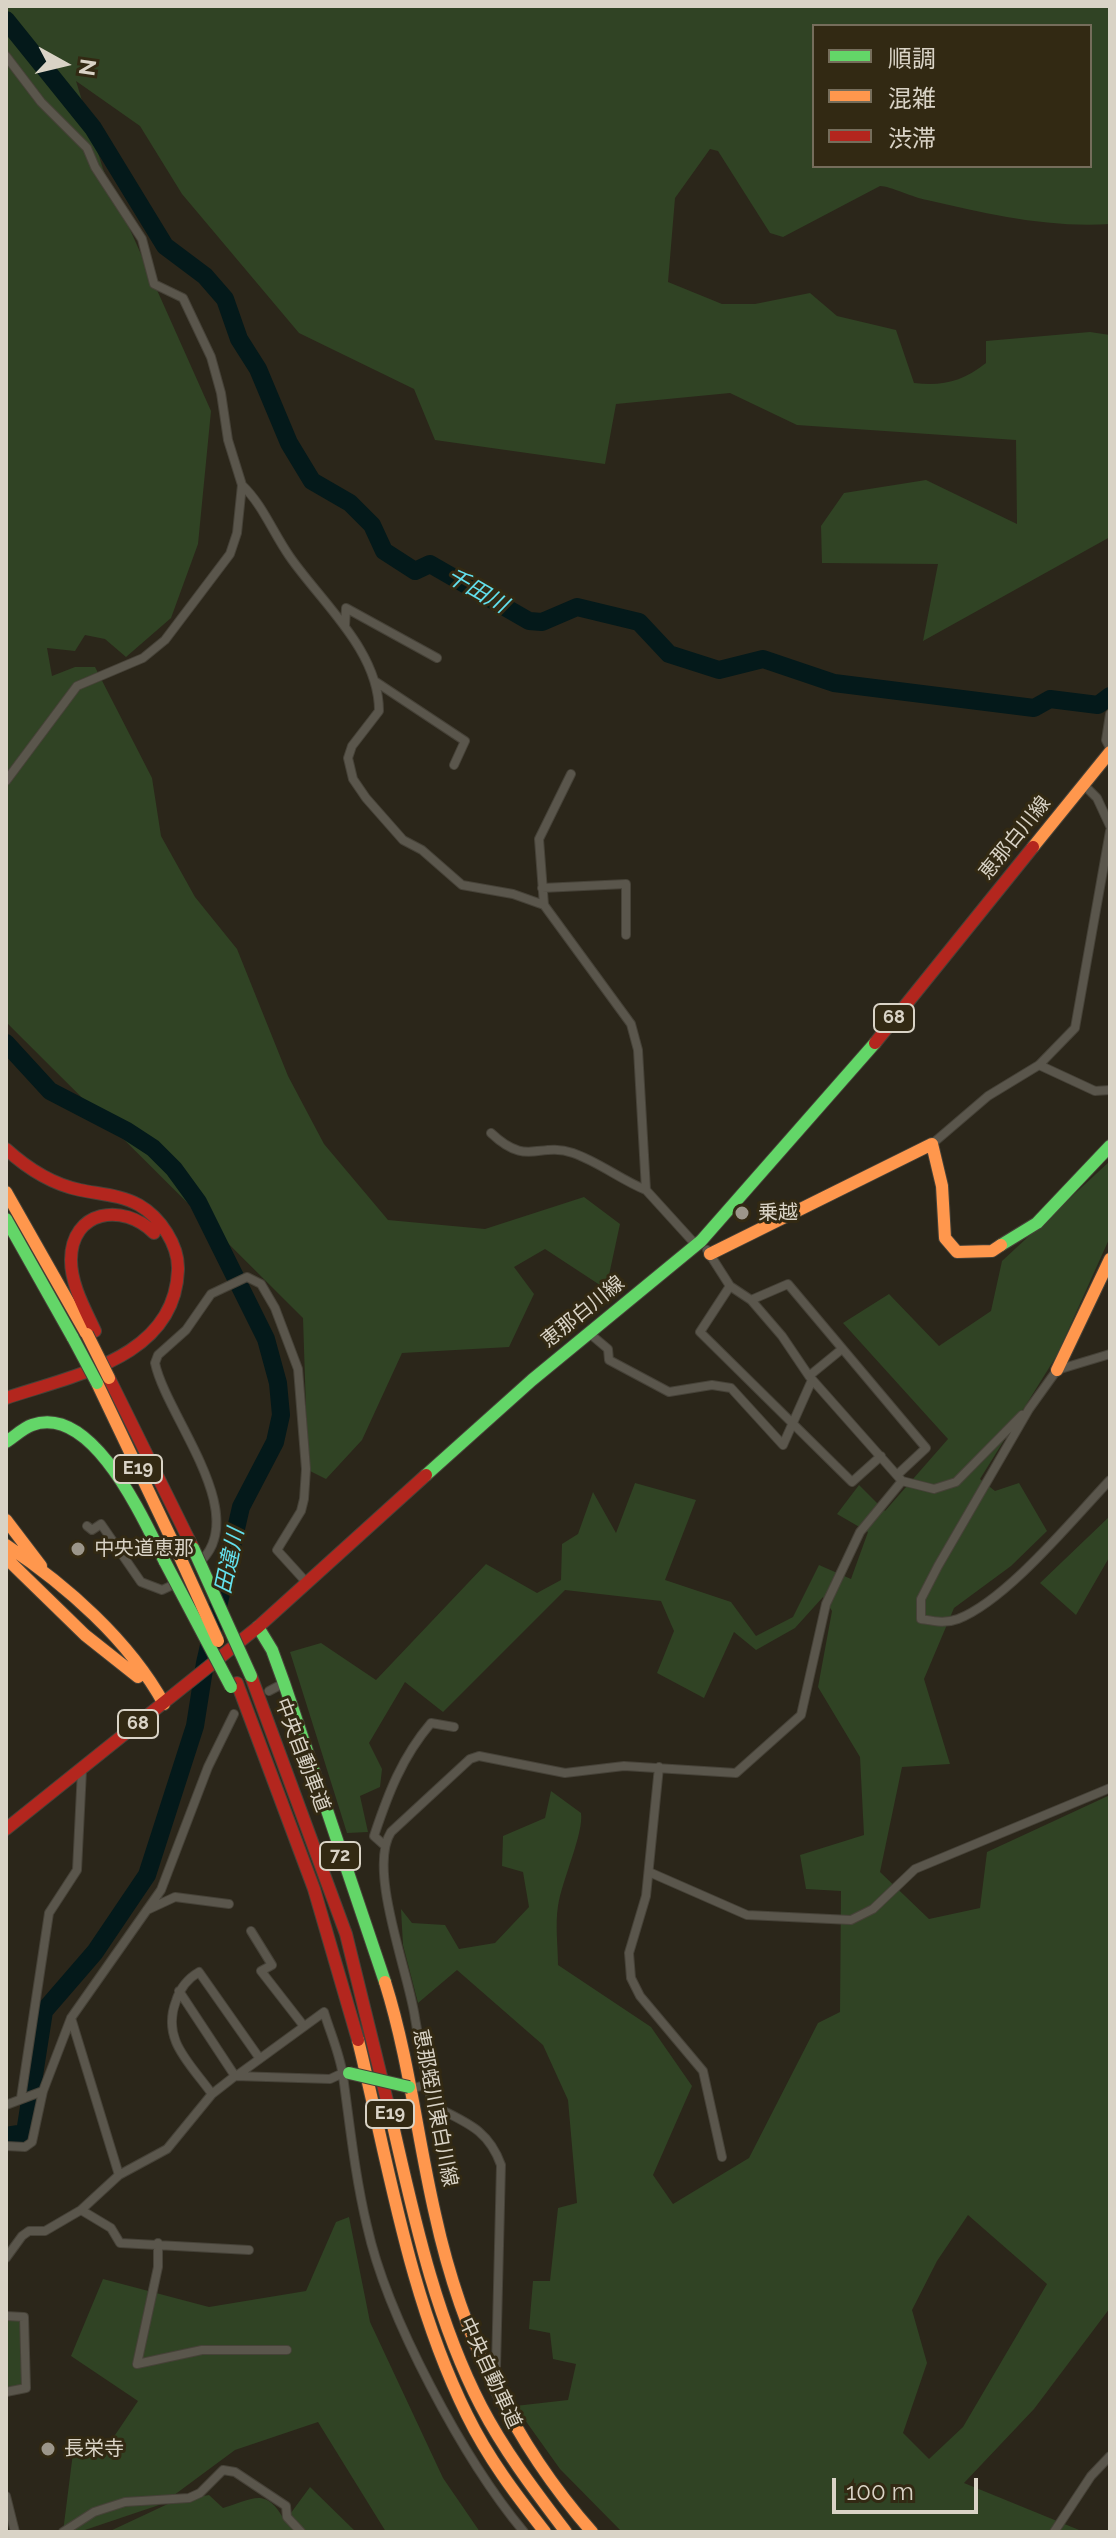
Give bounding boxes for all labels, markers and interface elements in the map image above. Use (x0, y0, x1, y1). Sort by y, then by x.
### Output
north arrow (24, 24, 104, 104)
legend (812, 24, 1092, 168)
text: 順調 (888, 44, 936, 73)
text: N (74, 57, 102, 77)
text: 混雑 (888, 84, 936, 113)
text: 渋滞 (888, 124, 936, 153)
water label: 千田川 (442, 563, 512, 619)
street label: 恵那白川線 (974, 792, 1056, 884)
road number: 68 (874, 1004, 914, 1032)
place label: 乗越 (758, 1201, 798, 1225)
marker: 乗越 (733, 1204, 751, 1222)
street label: 恵那白川線 (537, 1271, 629, 1353)
road number: E19 (114, 1455, 162, 1483)
water label: 田違川 (210, 1526, 250, 1596)
place label: 中央道恵那 (94, 1537, 194, 1561)
marker: 中央道恵那 (69, 1540, 87, 1558)
street label: 中央自動車道 (269, 1695, 335, 1815)
road number: 68 (118, 1710, 158, 1738)
road number: 72 (320, 1842, 360, 1870)
street label: 恵那蛭川東白川線 (408, 2027, 462, 2189)
road number: E19 (366, 2100, 414, 2128)
street label: 中央自動車道 (454, 2314, 526, 2432)
place label: 長栄寺 (64, 2437, 124, 2461)
marker: 長栄寺 (39, 2440, 57, 2458)
scale bar (836, 2462, 982, 2512)
text: 100 m (846, 2477, 914, 2506)

